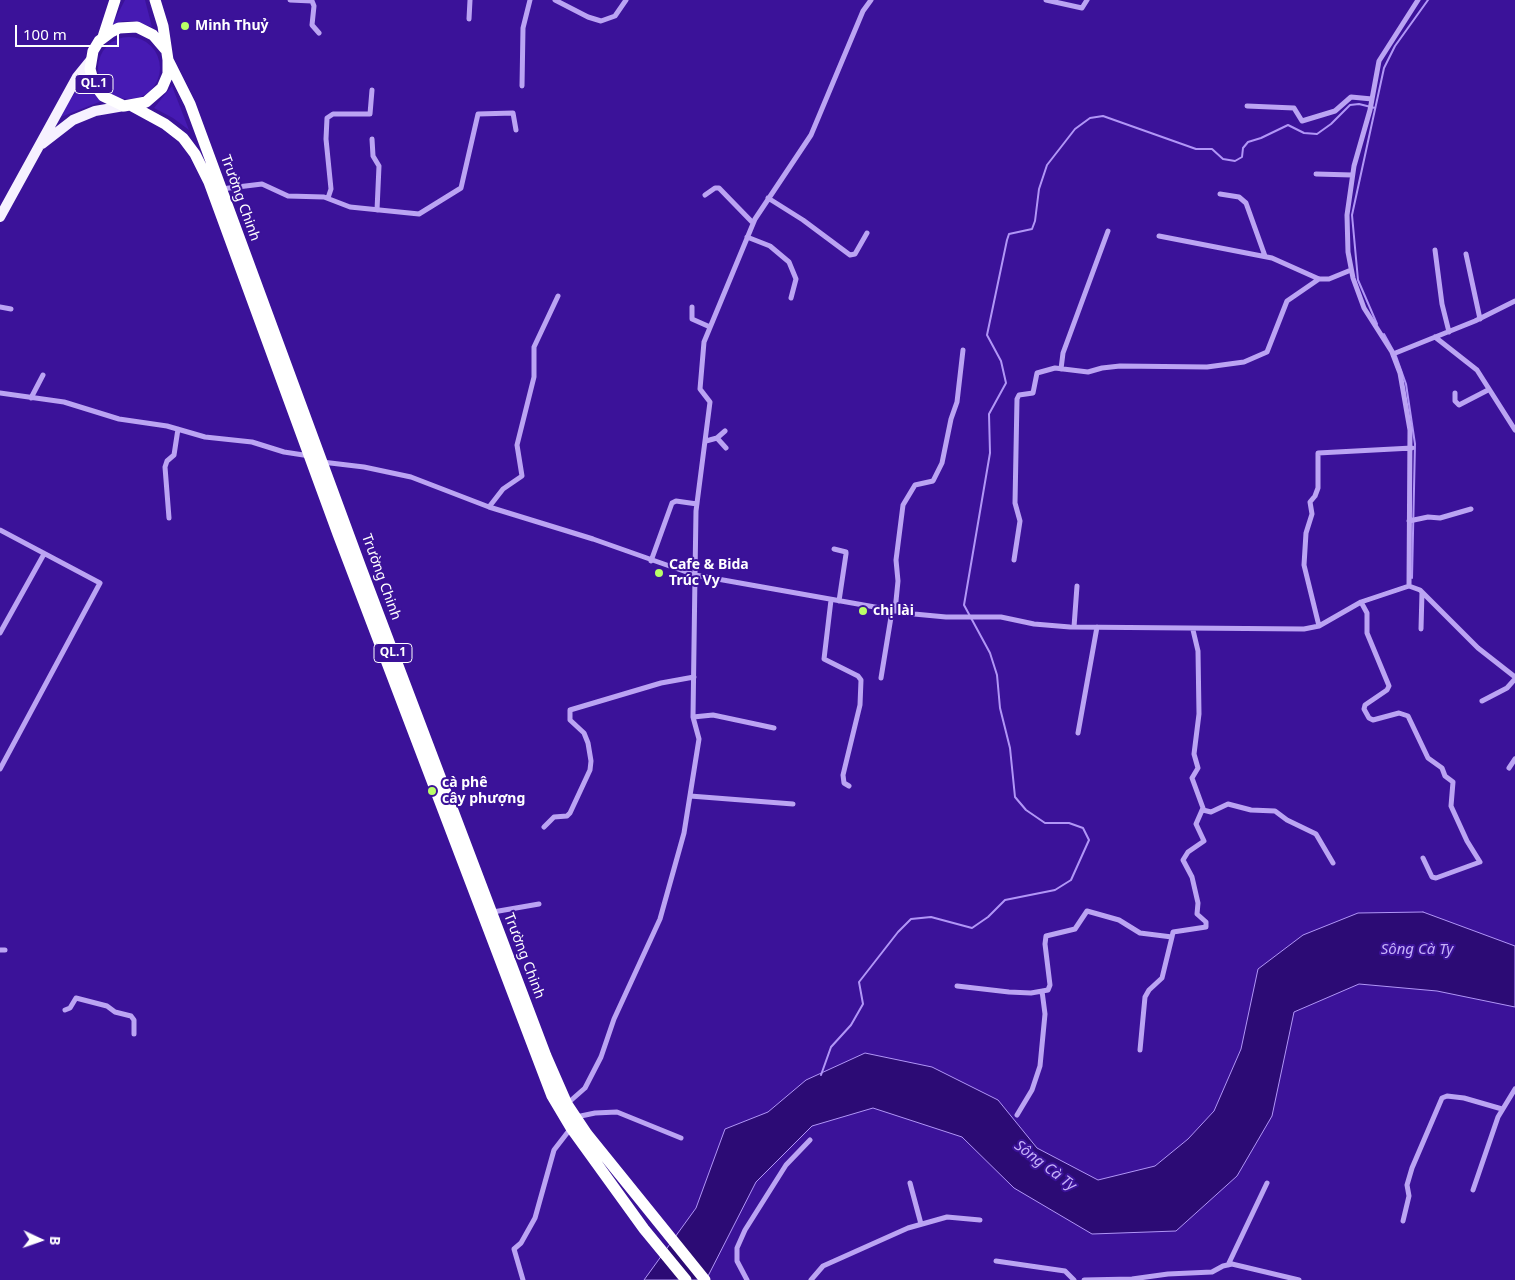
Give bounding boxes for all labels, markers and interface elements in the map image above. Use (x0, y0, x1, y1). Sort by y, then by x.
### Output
scale bar (18, 15, 121, 47)
place label: Minh Thuỷ (195, 18, 268, 34)
marker: Minh Thuỷ (179, 20, 191, 32)
text: 100 m (23, 24, 67, 44)
road number: QL.1 (75, 74, 113, 94)
street label: Trường Chinh (217, 153, 263, 243)
street label: Trường Chinh (358, 532, 404, 622)
place label: Cafe & Bida Trúc Vy (669, 557, 749, 590)
marker: Cafe & Bida Trúc Vy (653, 567, 665, 579)
place label: chị lài (873, 603, 914, 619)
marker: chị lài (857, 605, 869, 617)
road number: QL.1 (374, 644, 412, 662)
place label: cà phê cây phượng (442, 775, 525, 808)
marker: cà phê cây phượng (426, 785, 438, 797)
street label: Trường Chinh (500, 911, 548, 1001)
water label: Sông Cà Ty (1381, 941, 1453, 959)
water label: Sông Cà Ty (1011, 1137, 1079, 1195)
north arrow (15, 1215, 65, 1265)
text: B (46, 1236, 65, 1246)

